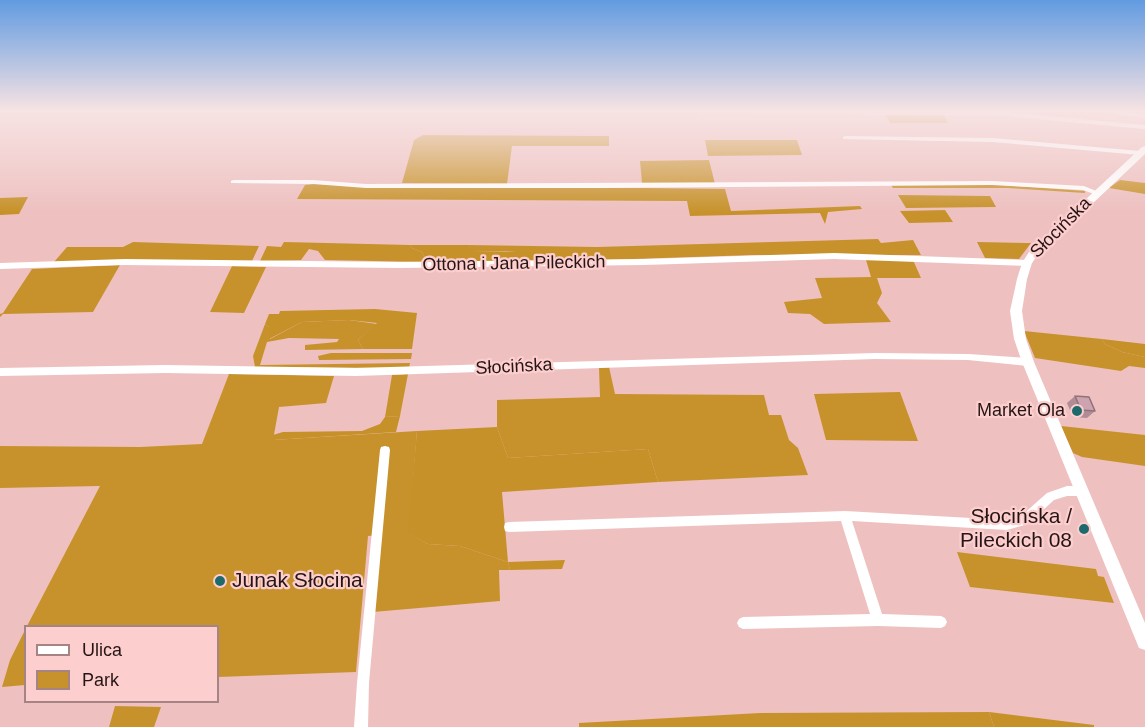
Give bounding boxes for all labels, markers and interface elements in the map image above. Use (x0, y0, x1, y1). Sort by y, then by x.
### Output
street label: Słocińska (1026, 193, 1096, 263)
street label: Ottona i Jana Pileckich (422, 252, 606, 276)
street label: Słocińska (475, 354, 553, 380)
place label: Market Ola (977, 400, 1065, 422)
marker: Market Ola (1070, 404, 1084, 418)
place label: Słocińska / Pileckich 08 (960, 504, 1072, 554)
marker: Słocińska / Pileckich 08 (1077, 522, 1091, 536)
place label: Junak Słocina (232, 568, 363, 594)
marker: Junak Słocina (213, 574, 227, 588)
legend (24, 625, 219, 703)
text: Ulica (82, 640, 122, 660)
text: Park (82, 670, 119, 690)

